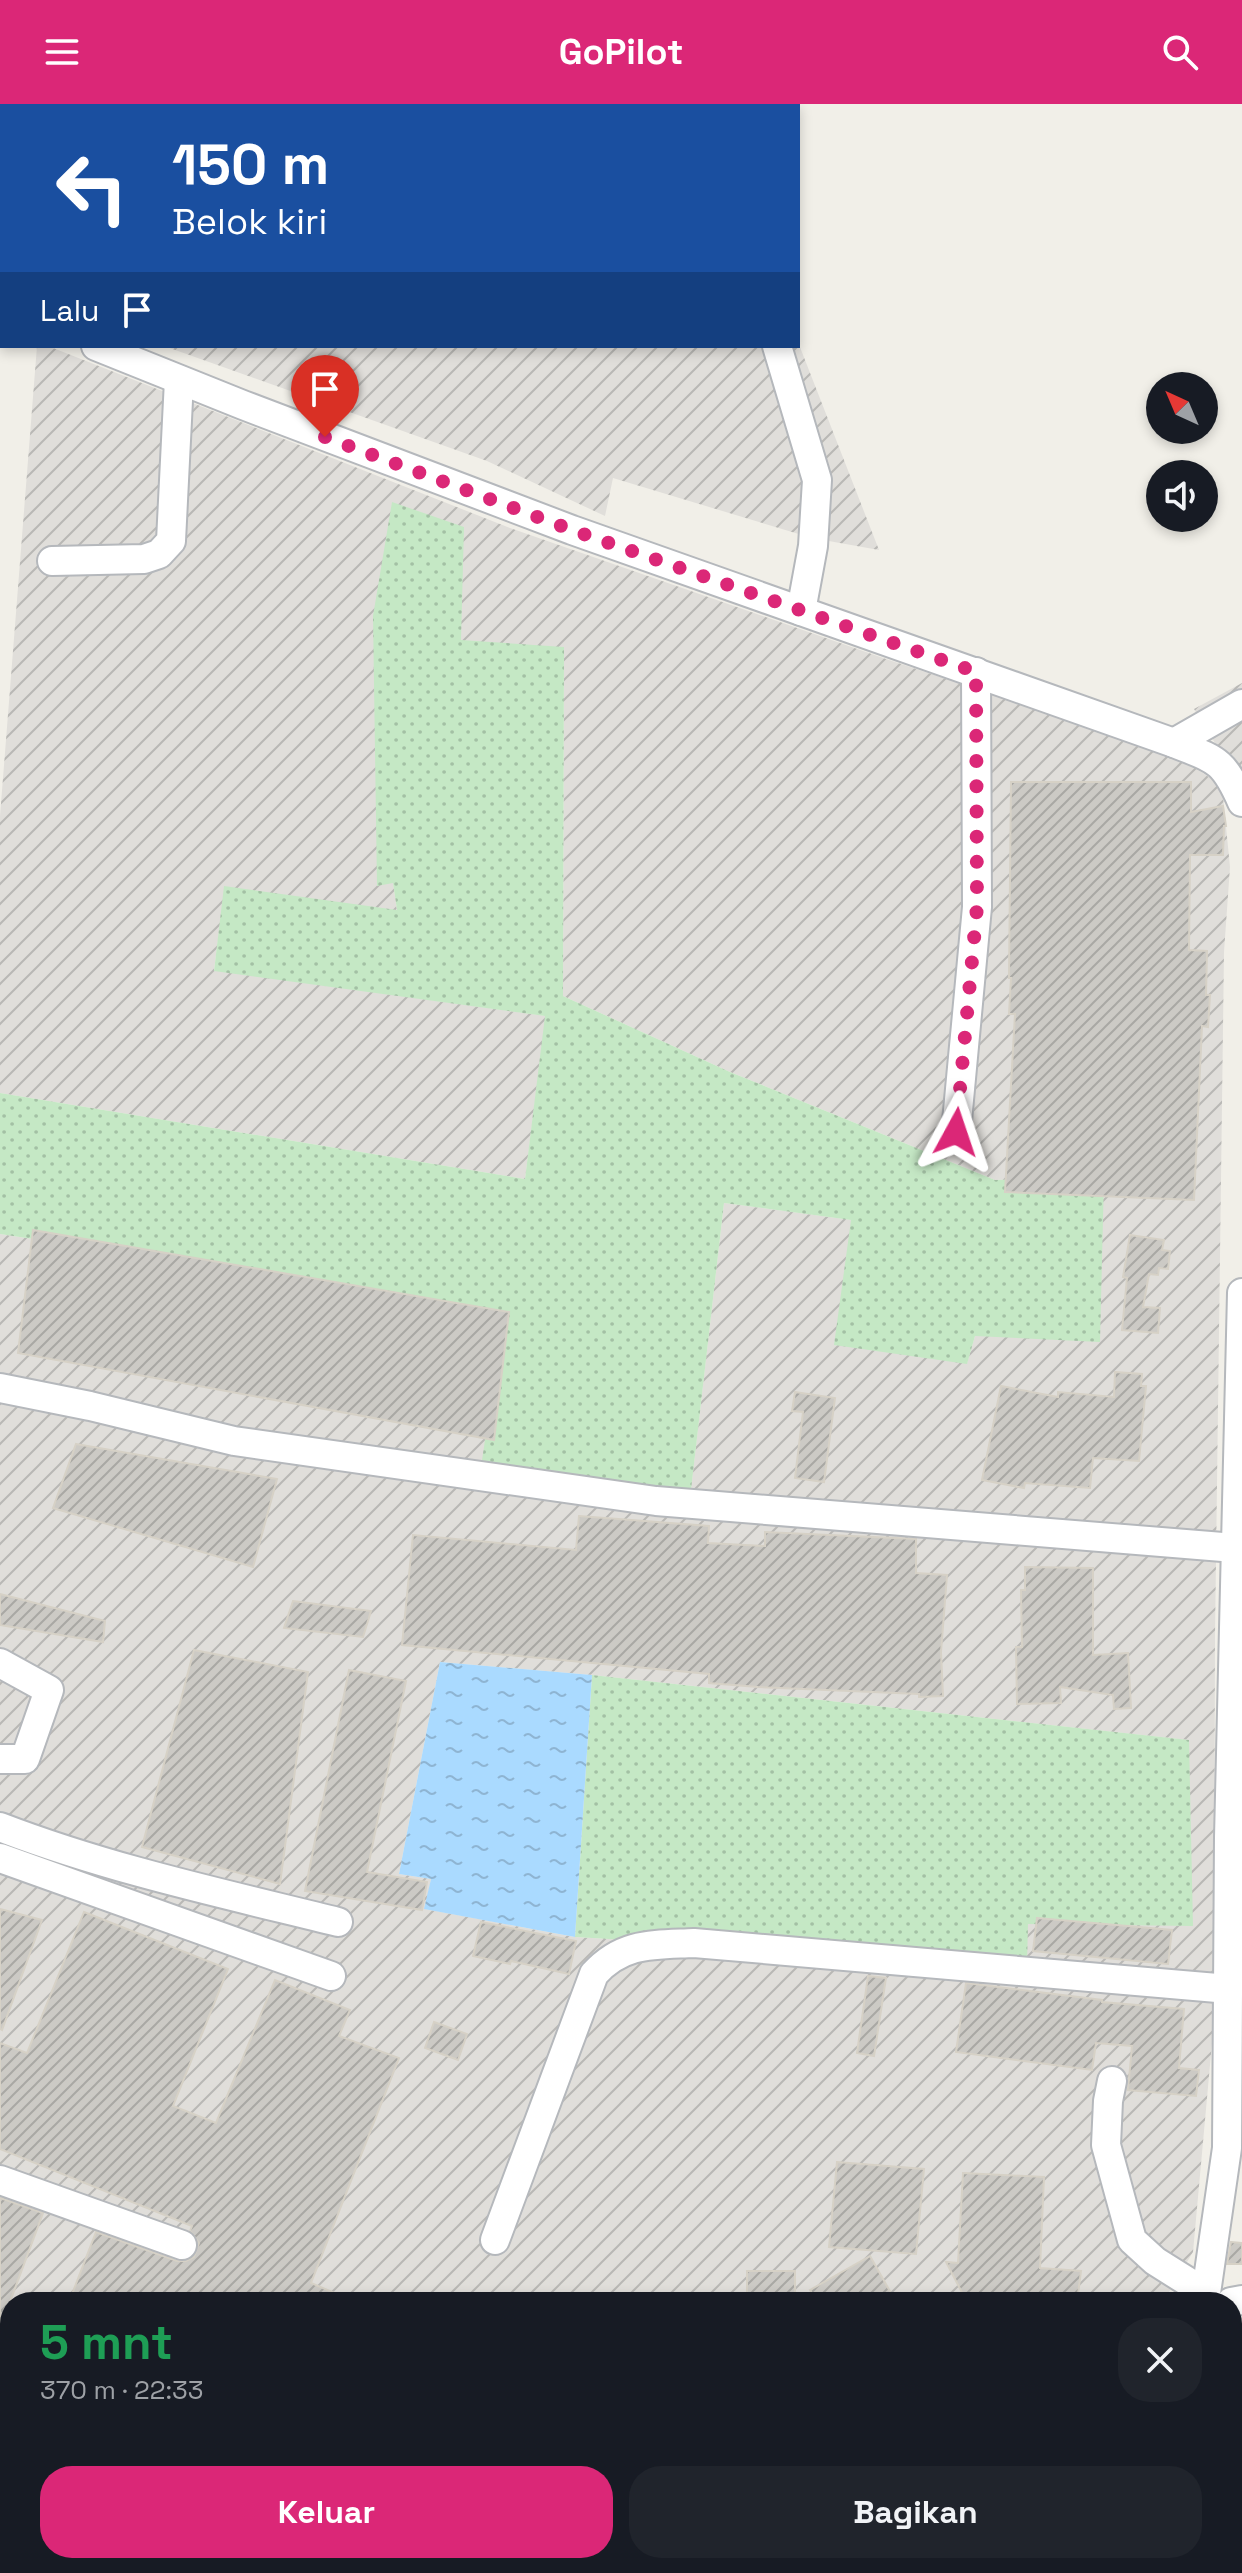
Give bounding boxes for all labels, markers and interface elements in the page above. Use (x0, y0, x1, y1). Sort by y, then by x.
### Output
text: GoPilot (559, 29, 683, 75)
icon: menu (40, 30, 84, 74)
icon: search (1158, 30, 1202, 74)
text: 150 m (172, 129, 329, 200)
icon: left (40, 136, 144, 240)
text: Belok kiri (172, 199, 327, 245)
icon: arrive (115, 288, 159, 332)
text: Lalu (40, 291, 99, 330)
pin (291, 355, 359, 437)
icon: arrive (303, 367, 347, 411)
north arrow (1146, 372, 1218, 444)
map controls (1146, 372, 1218, 532)
button: sound (1146, 460, 1218, 532)
position arrow (914, 1090, 998, 1174)
text: 5 mnt (40, 2312, 173, 2373)
button: close (1118, 2318, 1202, 2402)
text: 370 m · 22:33 (40, 2373, 203, 2407)
button: Keluar (40, 2466, 613, 2558)
button: Bagikan (629, 2466, 1202, 2558)

